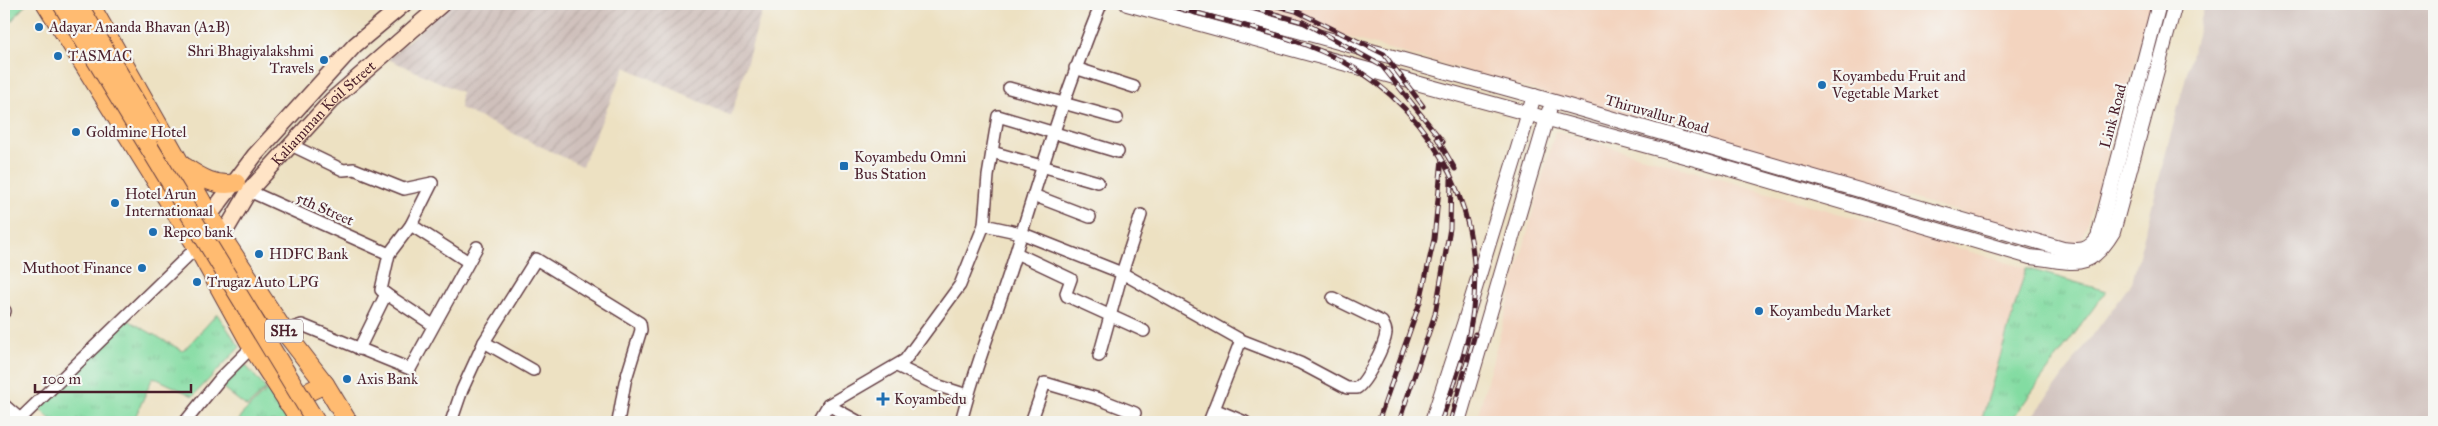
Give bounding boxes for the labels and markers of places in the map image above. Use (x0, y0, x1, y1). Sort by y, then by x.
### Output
place label: Adayar Ananda Bhavan (A2B) (48, 18, 230, 37)
marker: Adayar Ananda Bhavan (A2B) (33, 21, 45, 33)
place label: Shri Bhagiyalakshmi Travels (187, 42, 314, 77)
place label: TASMAC (68, 47, 132, 65)
marker: TASMAC (52, 50, 64, 62)
marker: Shri Bhagiyalakshmi Travels (318, 54, 330, 66)
place label: Koyambedu Fruit and Vegetable Market (1831, 67, 1966, 102)
marker: Koyambedu Fruit and Vegetable Market (1816, 79, 1828, 91)
place label: Goldmine Hotel (86, 123, 187, 141)
marker: Goldmine Hotel (70, 126, 82, 138)
place label: Koyambedu Omni Bus Station (854, 148, 966, 183)
marker: Koyambedu Omni Bus Station (838, 160, 850, 172)
place label: Hotel Arun Internationaal (125, 185, 214, 220)
marker: Hotel Arun Internationaal (109, 197, 121, 209)
place label: Repco bank (163, 223, 233, 241)
marker: Repco bank (147, 226, 159, 238)
place label: HDFC Bank (269, 245, 348, 263)
marker: HDFC Bank (253, 248, 265, 260)
place label: Muthoot Finance (22, 259, 132, 277)
marker: Muthoot Finance (136, 262, 148, 274)
place label: Trugaz Auto LPG (207, 273, 319, 291)
marker: Trugaz Auto LPG (191, 276, 203, 288)
place label: Koyambedu Market (1769, 302, 1891, 320)
marker: Koyambedu Market (1753, 305, 1765, 317)
place label: Axis Bank (356, 370, 418, 388)
marker: Axis Bank (341, 373, 353, 385)
place label: Koyambedu (894, 390, 967, 408)
marker: Koyambedu (876, 392, 890, 406)

